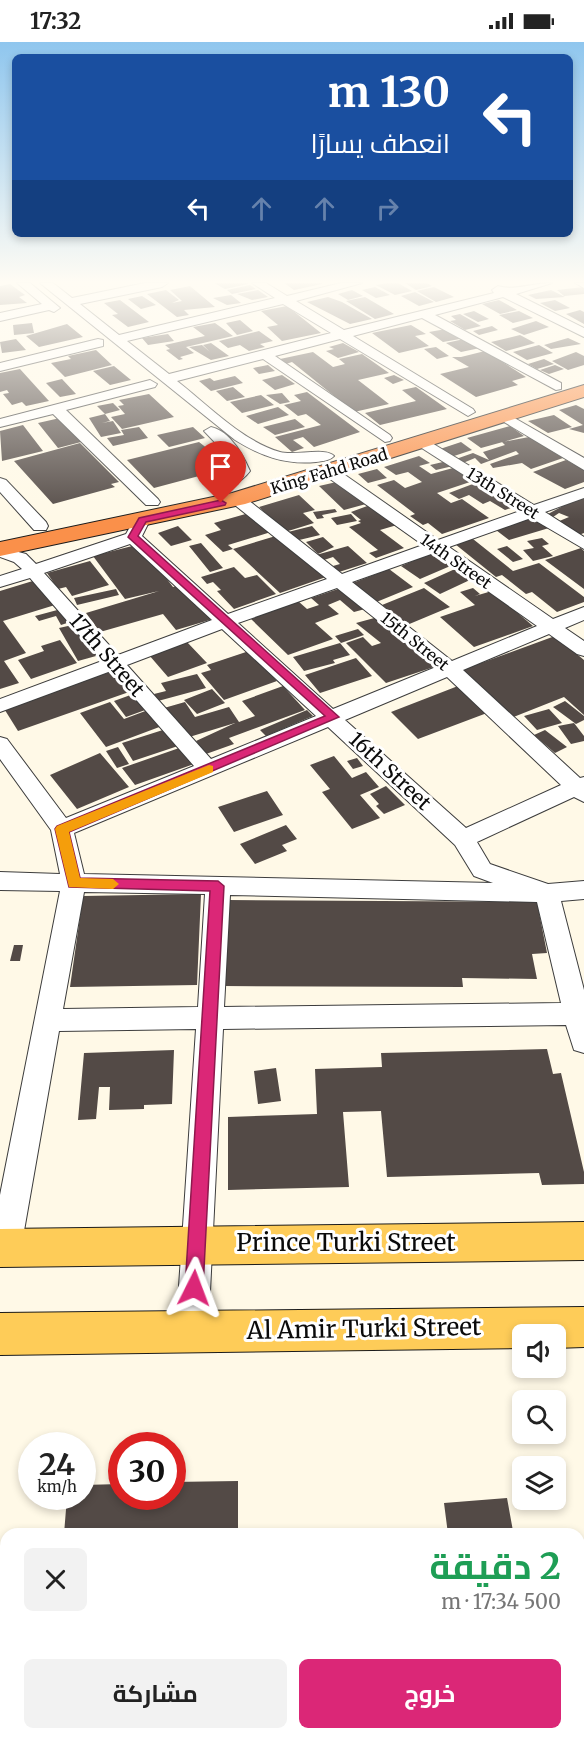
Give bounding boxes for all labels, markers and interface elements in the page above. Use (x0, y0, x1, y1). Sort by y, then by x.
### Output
text: 17:32 (30, 7, 81, 35)
text: 130 m (328, 66, 450, 118)
icon: left (471, 78, 549, 156)
text: انعطف يسارًا (310, 126, 450, 160)
icon: left (182, 192, 215, 225)
icon: ahead (245, 192, 278, 225)
icon: ahead (308, 192, 341, 225)
icon: right (371, 192, 404, 225)
pin (195, 441, 246, 503)
street label: King Fahd Road (268, 444, 390, 498)
icon: arrive (204, 450, 237, 483)
street label: 13th Street (463, 463, 544, 524)
street label: 14th Street (417, 529, 496, 593)
street label: 15th Street (377, 607, 454, 675)
street label: 17th Street (65, 608, 150, 701)
street label: 16th Street (344, 726, 437, 815)
street label: Prince Turki Street (236, 1227, 456, 1258)
position arrow (162, 1256, 226, 1320)
street label: Al Amir Turki Street (245, 1311, 482, 1346)
map controls (512, 1324, 566, 1510)
button: sound (512, 1324, 566, 1378)
button: search (512, 1390, 566, 1444)
speed limit sign: 30 (108, 1432, 186, 1510)
text: 24 (39, 1445, 75, 1483)
button: layers (512, 1456, 566, 1510)
text: km/h (37, 1477, 77, 1496)
text: 2 دقيقة (430, 1544, 561, 1589)
button: close (24, 1548, 87, 1611)
text: 500 m · 17:34 (441, 1589, 561, 1614)
button: مشاركة (24, 1659, 287, 1728)
button: خروج (299, 1659, 561, 1728)

